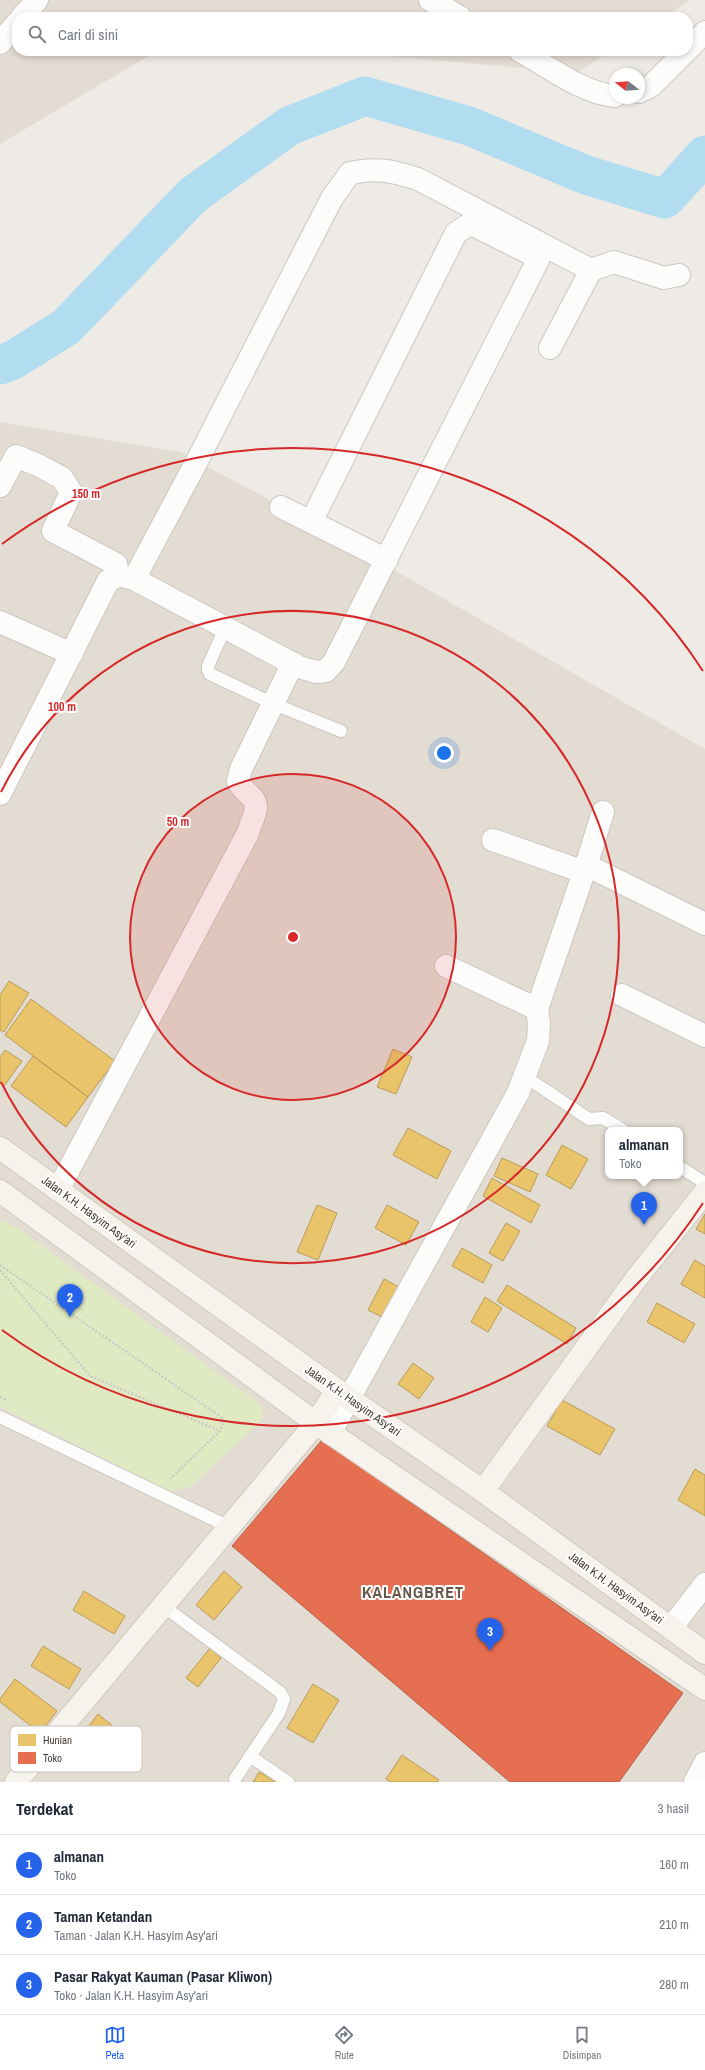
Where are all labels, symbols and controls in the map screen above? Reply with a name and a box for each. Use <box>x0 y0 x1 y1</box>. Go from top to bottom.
search box <box>12 12 693 56</box>
icon: search <box>26 23 48 45</box>
text: Cari di sini <box>58 24 118 45</box>
north arrow <box>609 68 645 104</box>
text: 150 m <box>72 486 100 502</box>
text: 100 m <box>48 699 76 715</box>
your location <box>434 743 454 763</box>
text: 50 m <box>167 814 189 830</box>
centre of rings <box>286 930 300 944</box>
popup <box>605 1127 683 1179</box>
text: almanan <box>619 1134 669 1155</box>
text: Toko <box>619 1155 642 1172</box>
street label: Jalan K.H. Hasyim Asy'ari <box>38 1172 140 1252</box>
pin: 1 <box>631 1192 657 1225</box>
pin: 2 <box>57 1284 83 1317</box>
street label: Jalan K.H. Hasyim Asy'ari <box>302 1362 404 1440</box>
street label: Jalan K.H. Hasyim Asy'ari <box>565 1548 667 1628</box>
district label: KALANGBRET <box>362 1581 464 1603</box>
pin: 3 <box>477 1618 503 1651</box>
legend <box>10 1726 142 1772</box>
text: Hunian <box>43 1733 72 1747</box>
text: Toko <box>43 1751 62 1765</box>
text: Terdekat <box>16 1797 73 1820</box>
text: 3 hasil <box>658 1800 689 1817</box>
text: almanan <box>54 1846 104 1867</box>
text: 1 <box>26 1856 32 1873</box>
text: 160 m <box>659 1856 689 1873</box>
text: Toko <box>54 1867 77 1884</box>
text: Taman Ketandan <box>54 1906 152 1927</box>
text: 2 <box>26 1916 32 1933</box>
text: 210 m <box>659 1916 689 1933</box>
text: Taman · Jalan K.H. Hasyim Asy'ari <box>54 1927 218 1944</box>
text: Pasar Rakyat Kauman (Pasar Kliwon) <box>54 1966 272 1987</box>
text: 3 <box>26 1976 32 1993</box>
text: 280 m <box>659 1976 689 1993</box>
text: Toko · Jalan K.H. Hasyim Asy'ari <box>54 1987 208 2004</box>
tab: Peta <box>104 2024 126 2062</box>
tab: Rute <box>333 2024 355 2062</box>
tab: Disimpan <box>563 2024 601 2062</box>

